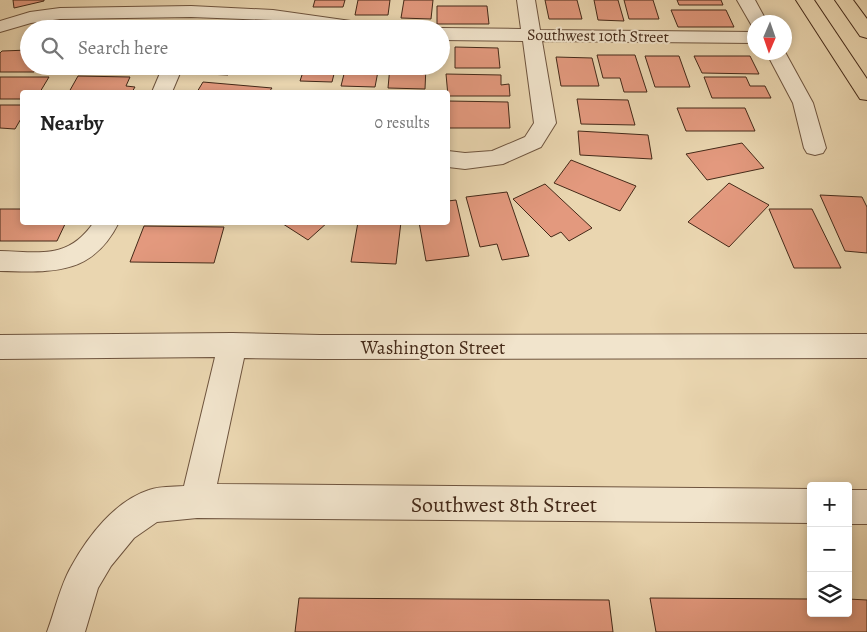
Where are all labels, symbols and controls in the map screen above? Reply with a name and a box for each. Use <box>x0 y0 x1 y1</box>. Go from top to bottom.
north arrow <box>747 15 792 60</box>
search box <box>20 20 450 75</box>
street label: Southwest 10th Street <box>527 24 669 48</box>
icon: search <box>38 34 66 62</box>
text: Search here <box>78 35 168 61</box>
text: Nearby <box>40 109 103 137</box>
text: 0 results <box>374 112 430 134</box>
street label: Washington Street <box>360 335 505 361</box>
map controls <box>807 482 852 617</box>
button: + <box>807 482 852 527</box>
street label: Southwest 8th Street <box>411 490 597 520</box>
button: − <box>807 527 852 572</box>
button: layers <box>807 572 852 617</box>

